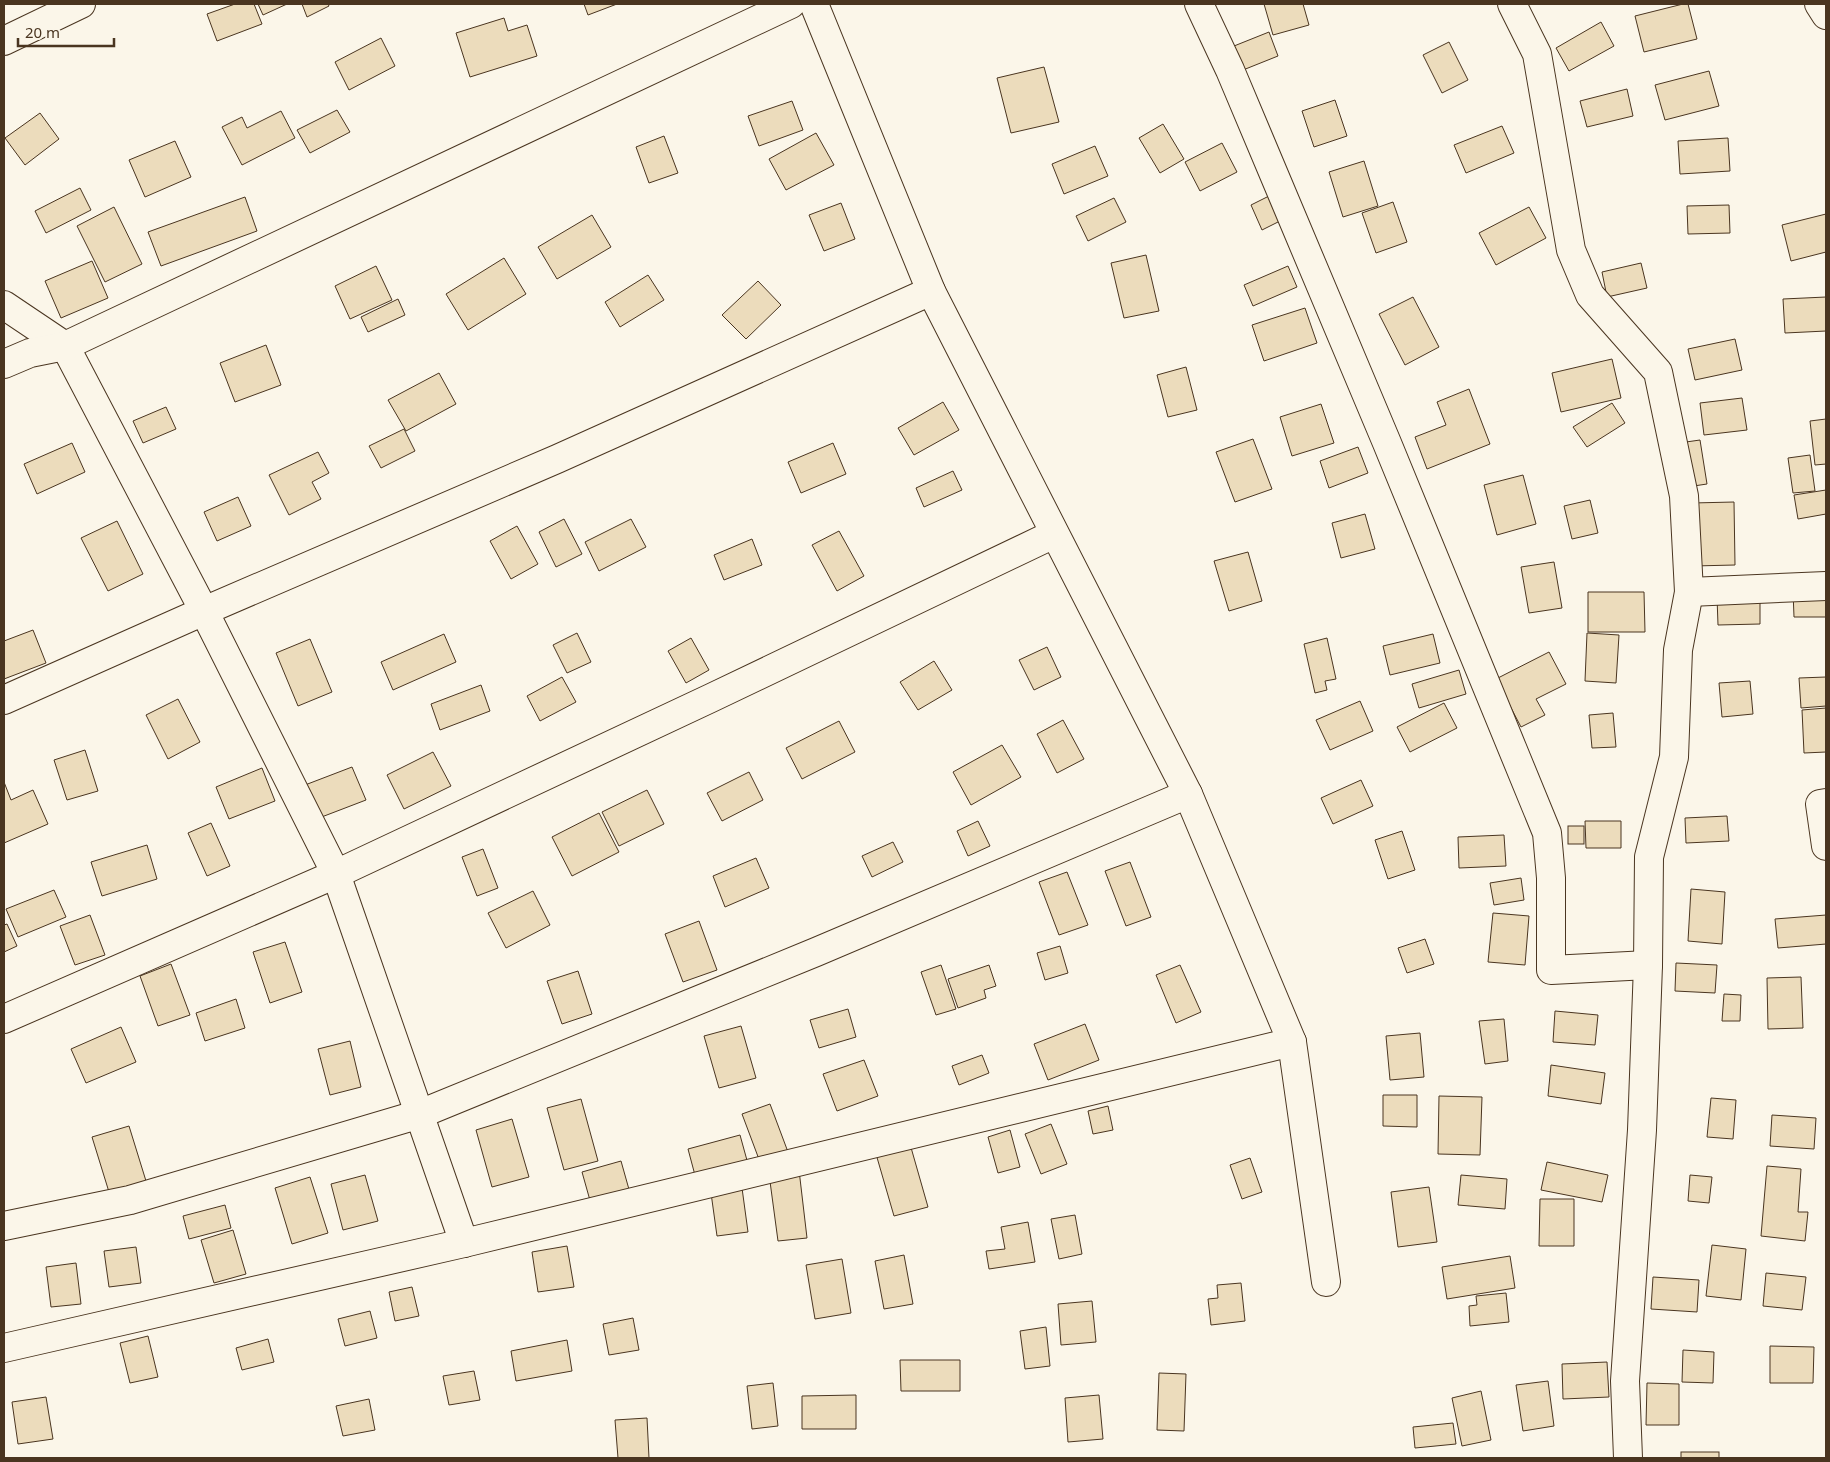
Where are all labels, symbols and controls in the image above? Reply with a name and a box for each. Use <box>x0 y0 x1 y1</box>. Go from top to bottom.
scale bar <box>18 15 114 47</box>
text: 20 m <box>25 22 60 42</box>

